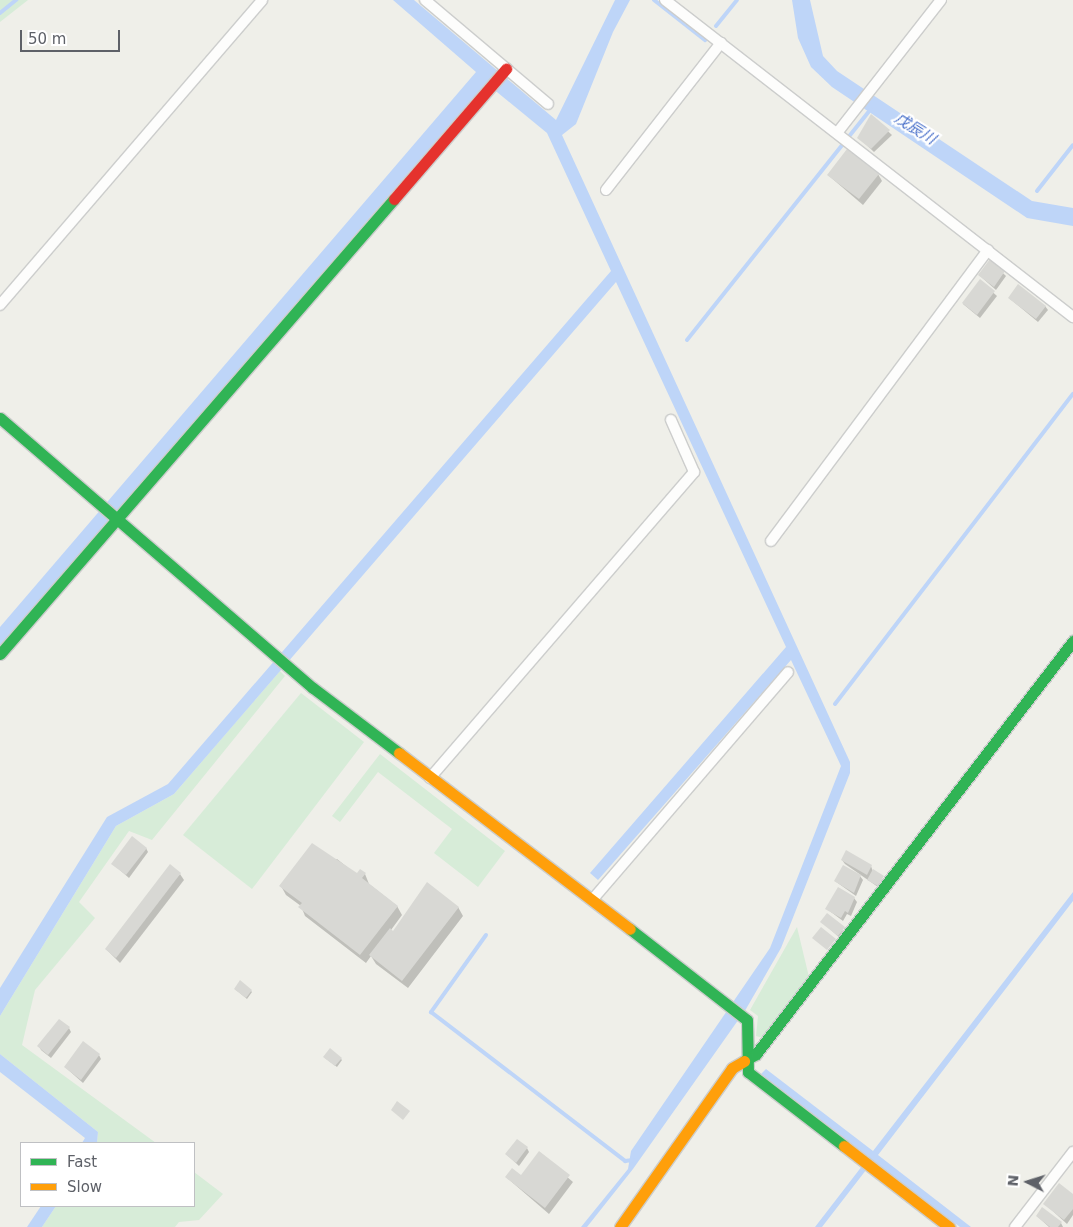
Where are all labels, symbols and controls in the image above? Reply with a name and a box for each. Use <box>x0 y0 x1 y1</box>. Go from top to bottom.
scale bar <box>22 20 122 52</box>
text: 50 m <box>28 30 66 48</box>
water label: 戊辰川 <box>891 109 939 149</box>
legend <box>20 1142 195 1207</box>
text: Fast <box>67 1153 97 1171</box>
north arrow <box>1003 1157 1053 1207</box>
text: N <box>1005 1174 1022 1187</box>
text: Slow <box>67 1178 102 1196</box>

